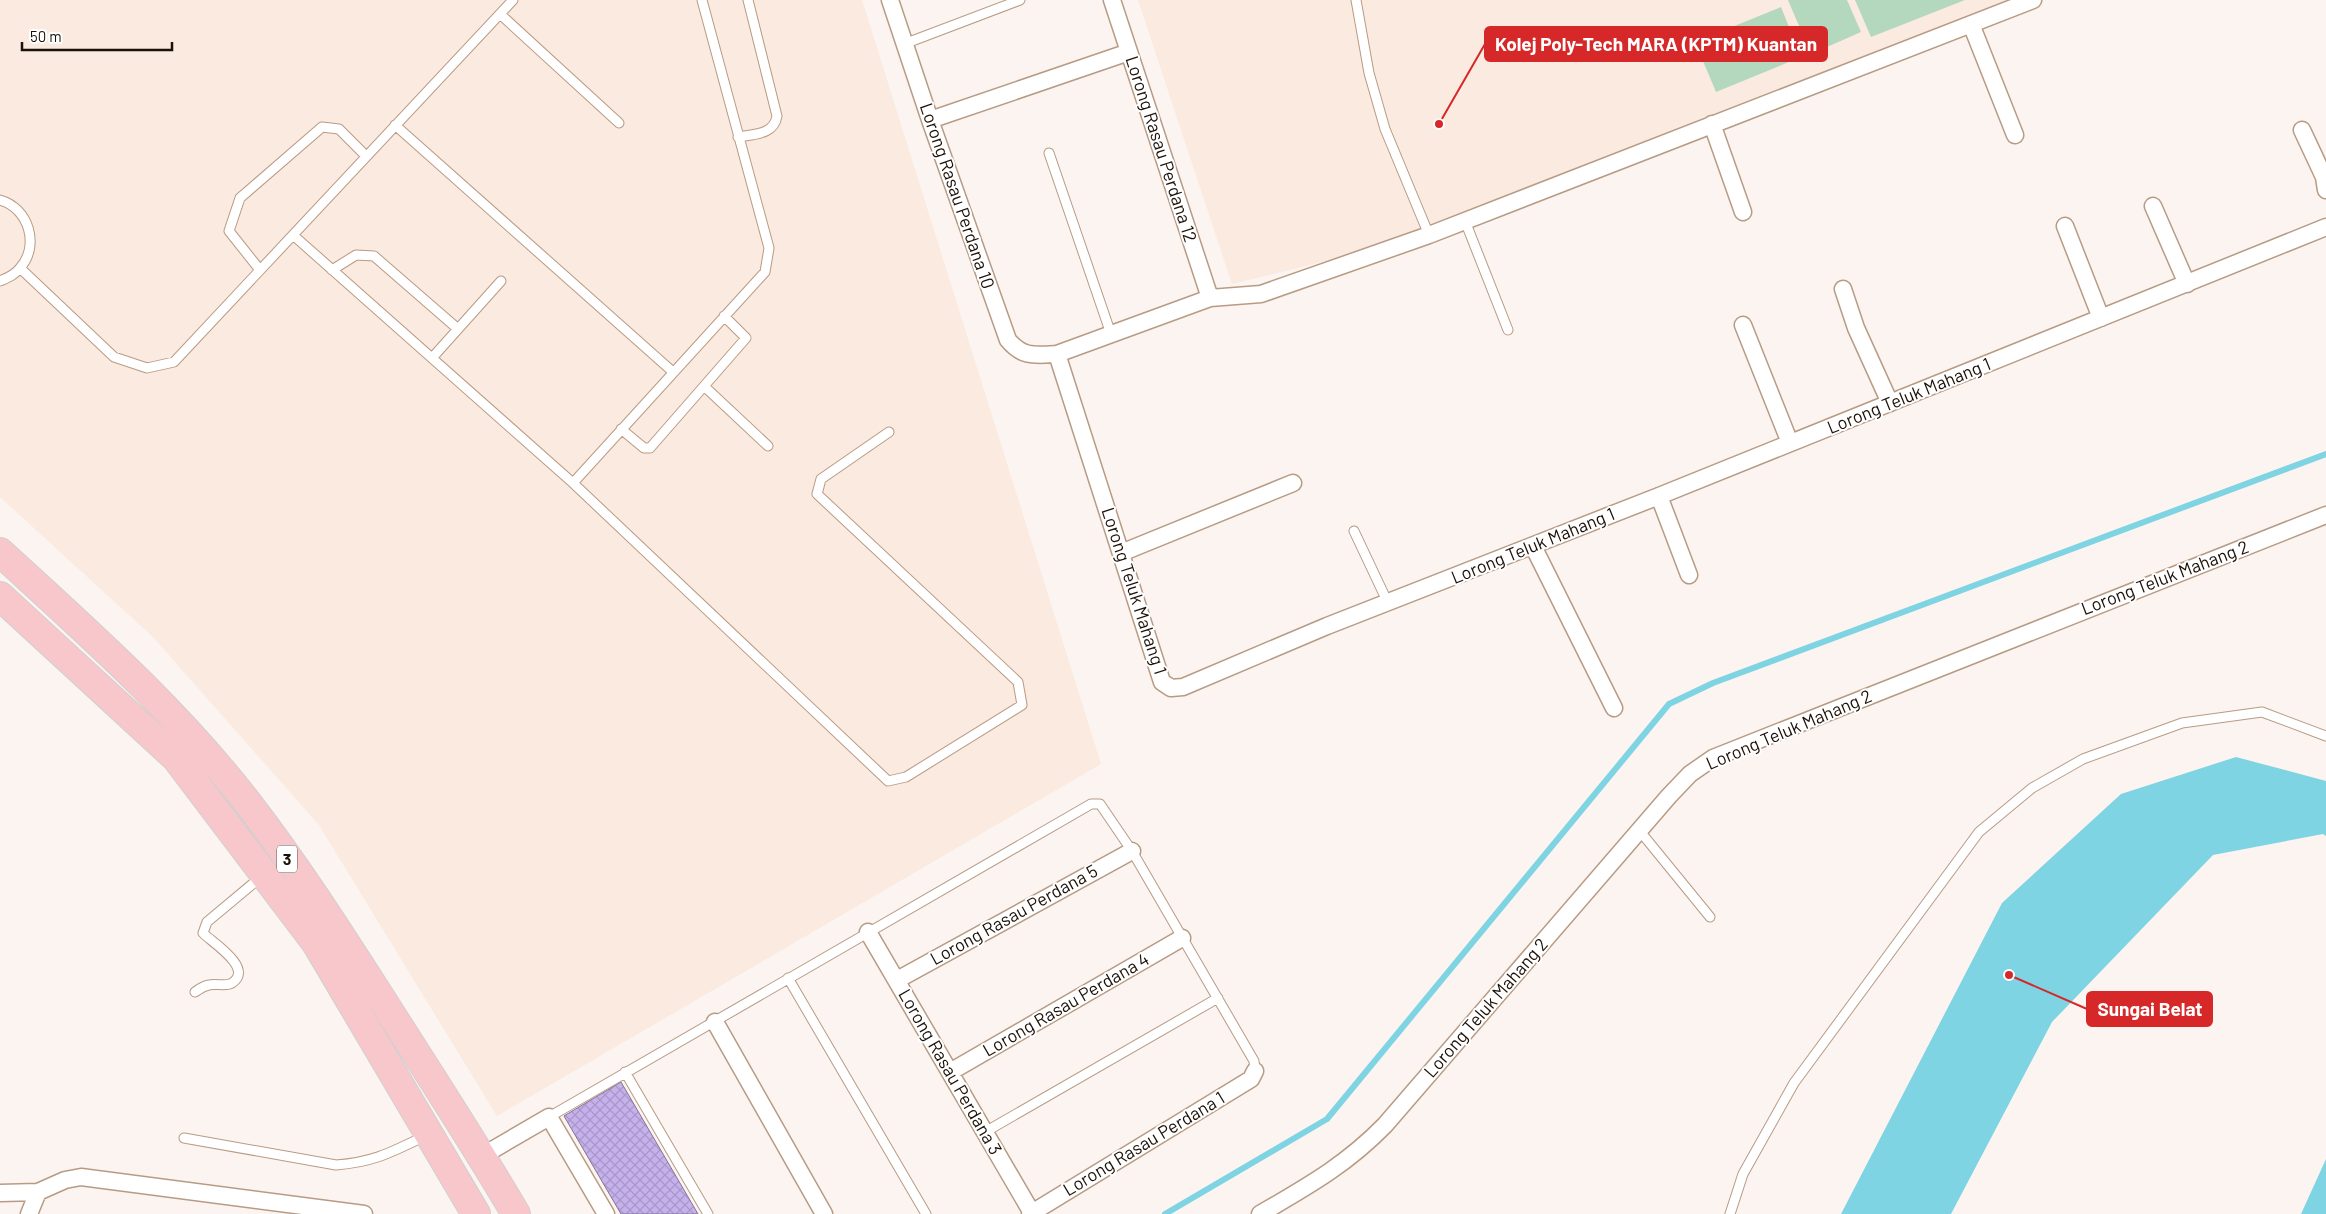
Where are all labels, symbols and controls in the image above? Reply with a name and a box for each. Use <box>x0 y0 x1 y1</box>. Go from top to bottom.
scale bar <box>22 20 172 52</box>
text: 50 m <box>30 27 62 45</box>
callout: Kolej Poly-Tech MARA (KPTM) Kuantan <box>1485 27 1827 61</box>
text: Kolej Poly-Tech MARA (KPTM) Kuantan <box>1495 32 1817 55</box>
street label: Lorong Rasau Perdana 12 <box>1121 53 1202 245</box>
street label: Lorong Rasau Perdana 10 <box>916 100 1000 291</box>
street label: Lorong Teluk Mahang 1 <box>1824 352 1994 438</box>
street label: Lorong Teluk Mahang 1 <box>1448 502 1618 588</box>
street label: Lorong Teluk Mahang 1 <box>1098 504 1172 677</box>
street label: Lorong Teluk Mahang 2 <box>2078 535 2252 619</box>
street label: Lorong Teluk Mahang 2 <box>1702 684 1875 774</box>
road number: 3 <box>277 846 297 872</box>
street label: Lorong Rasau Perdana 5 <box>926 859 1101 969</box>
street label: Lorong Teluk Mahang 2 <box>1419 933 1552 1082</box>
street label: Lorong Rasau Perdana 4 <box>978 948 1153 1061</box>
street label: Lorong Rasau Perdana 3 <box>894 985 1007 1158</box>
callout: Sungai Belat <box>2087 992 2212 1026</box>
text: Sungai Belat <box>2097 997 2203 1020</box>
street label: Lorong Rasau Perdana 1 <box>1059 1086 1228 1200</box>

